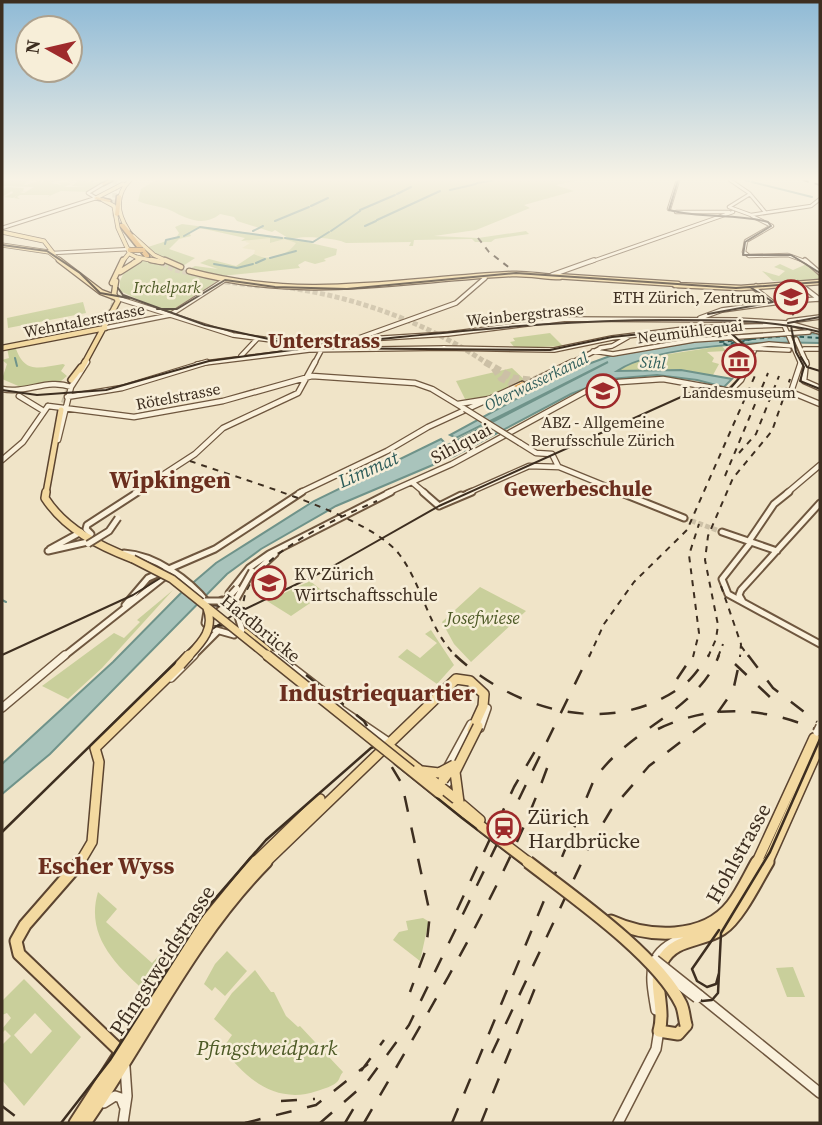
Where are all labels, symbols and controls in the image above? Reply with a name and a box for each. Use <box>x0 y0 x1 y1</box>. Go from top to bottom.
north arrow <box>14 14 84 84</box>
text: N <box>18 38 46 55</box>
park label: Irchelpark <box>132 276 201 298</box>
school or university icon: ETH Zürich, Zentrum <box>772 278 810 316</box>
place label: ETH Zürich, Zentrum <box>613 286 766 308</box>
street label: Wehntalerstrasse <box>21 297 147 343</box>
street label: Weinbergstrasse <box>465 297 585 331</box>
street label: Neumühlequai <box>636 314 744 348</box>
district label: Unterstrass <box>268 326 380 355</box>
museum icon: Landesmuseum <box>720 342 758 380</box>
water label: Oberwasserkanal <box>480 346 592 416</box>
water label: Sihl <box>640 350 667 374</box>
school or university icon: ABZ - Allgemeine Berufsschule Zürich <box>584 372 622 410</box>
street label: Rötelstrasse <box>134 377 222 415</box>
place label: Landesmuseum <box>682 381 796 403</box>
place label: ABZ - Allgemeine Berufsschule Zürich <box>531 411 675 451</box>
street label: Sihlquai <box>426 417 496 469</box>
water label: Limmat <box>333 444 403 494</box>
district label: Wipkingen <box>109 463 231 496</box>
district label: Gewerbeschule <box>504 474 652 503</box>
place label: KV Zürich Wirtschaftsschule <box>294 561 438 607</box>
school or university icon: KV Zürich Wirtschaftsschule <box>250 564 288 602</box>
street label: Hardbrücke <box>216 588 306 668</box>
park label: Josefwiese <box>443 605 520 630</box>
district label: Industriequartier <box>279 676 476 709</box>
street label: Hohlstrasse <box>699 798 777 908</box>
place label: Zürich Hardbrücke <box>528 802 640 855</box>
station icon: Zürich Hardbrücke <box>485 809 523 847</box>
district label: Escher Wyss <box>38 849 174 882</box>
street label: Pfingstweidstrasse <box>103 879 221 1041</box>
park label: Pfingstweidpark <box>196 1033 338 1062</box>

